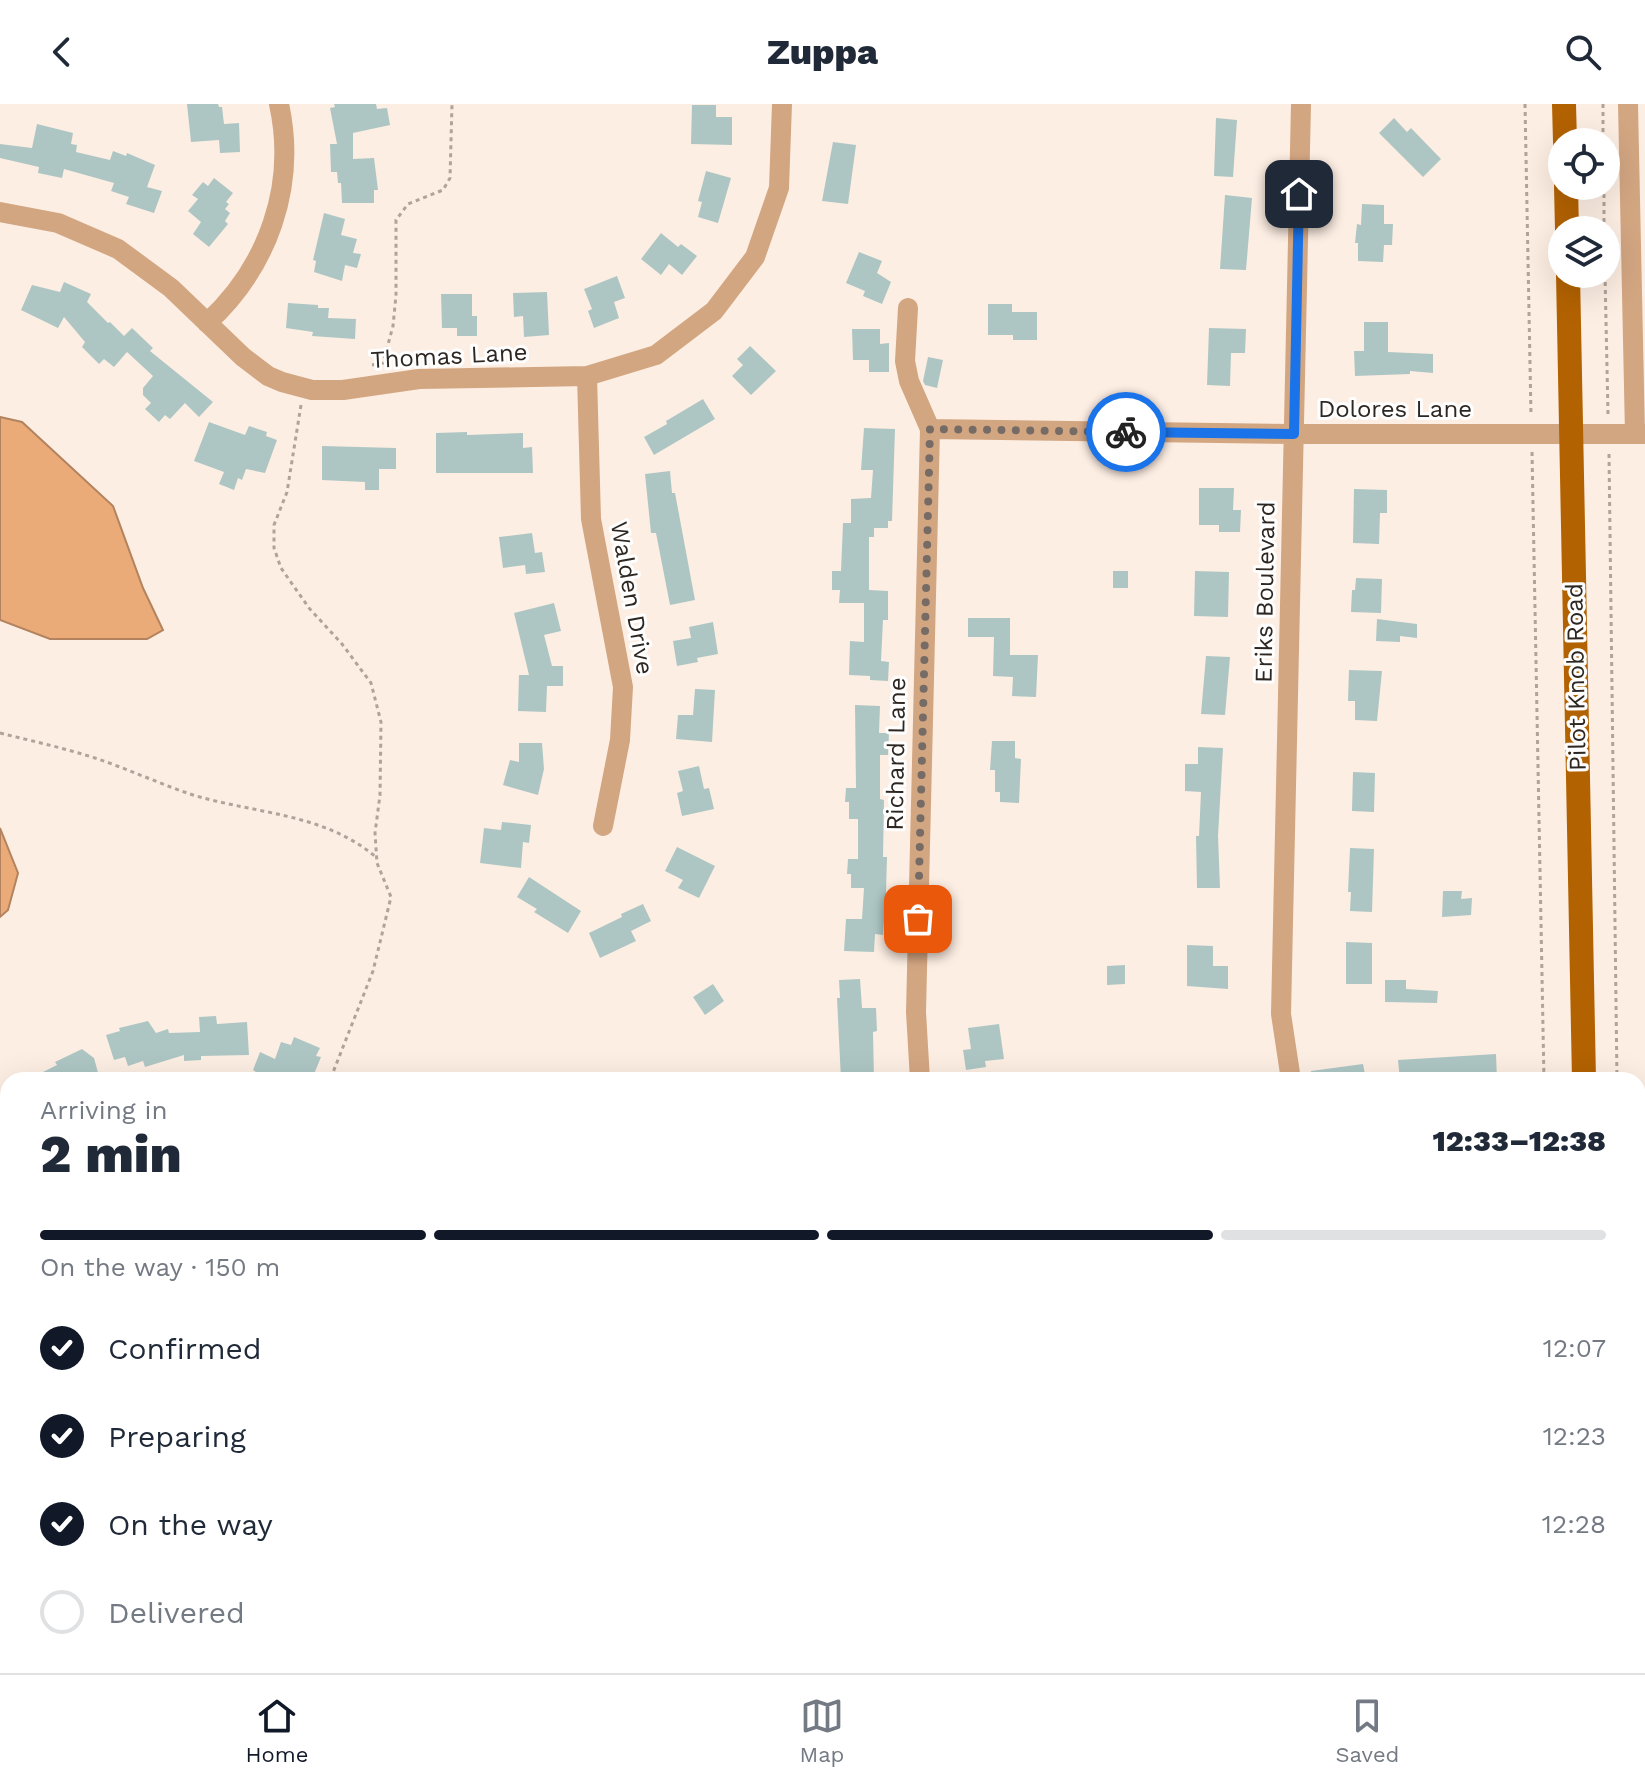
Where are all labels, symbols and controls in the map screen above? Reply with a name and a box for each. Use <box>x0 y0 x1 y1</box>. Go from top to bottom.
icon: back <box>40 30 84 74</box>
icon: search <box>1561 30 1605 74</box>
text: Zuppa <box>767 31 878 73</box>
map controls <box>1548 128 1620 288</box>
button: locate <box>1548 128 1620 200</box>
pin <box>1265 160 1333 228</box>
icon: home <box>1277 172 1321 216</box>
button: layers <box>1548 216 1620 288</box>
street label: Thomas Lane <box>370 338 528 374</box>
courier <box>1086 392 1166 472</box>
street label: Dolores Lane <box>1318 395 1472 423</box>
icon: bike <box>1104 410 1148 454</box>
street label: Eriks Boulevard <box>1249 501 1281 683</box>
street label: Walden Drive <box>605 519 659 677</box>
street label: Pilot Knob Road <box>1560 583 1592 771</box>
street label: Richard Lane <box>881 677 911 831</box>
pin <box>884 885 952 953</box>
icon: bag <box>896 897 940 941</box>
text: Arriving in <box>40 1095 168 1125</box>
text: 12:33–12:38 <box>1432 1123 1606 1158</box>
text: 2 min <box>40 1124 182 1185</box>
text: On the way · 150 m <box>40 1252 280 1282</box>
icon: check <box>40 1326 84 1370</box>
text: Confirmed <box>108 1331 262 1366</box>
text: 12:07 <box>1543 1333 1606 1363</box>
icon: check <box>40 1414 84 1458</box>
text: Preparing <box>108 1419 246 1454</box>
text: 12:23 <box>1543 1421 1606 1451</box>
icon: check <box>40 1502 84 1546</box>
text: On the way <box>108 1507 273 1542</box>
text: 12:28 <box>1542 1509 1606 1539</box>
text: Delivered <box>108 1595 245 1630</box>
tab: Home <box>246 1694 308 1767</box>
tab: Map <box>800 1694 844 1767</box>
tab: Saved <box>1336 1694 1399 1767</box>

